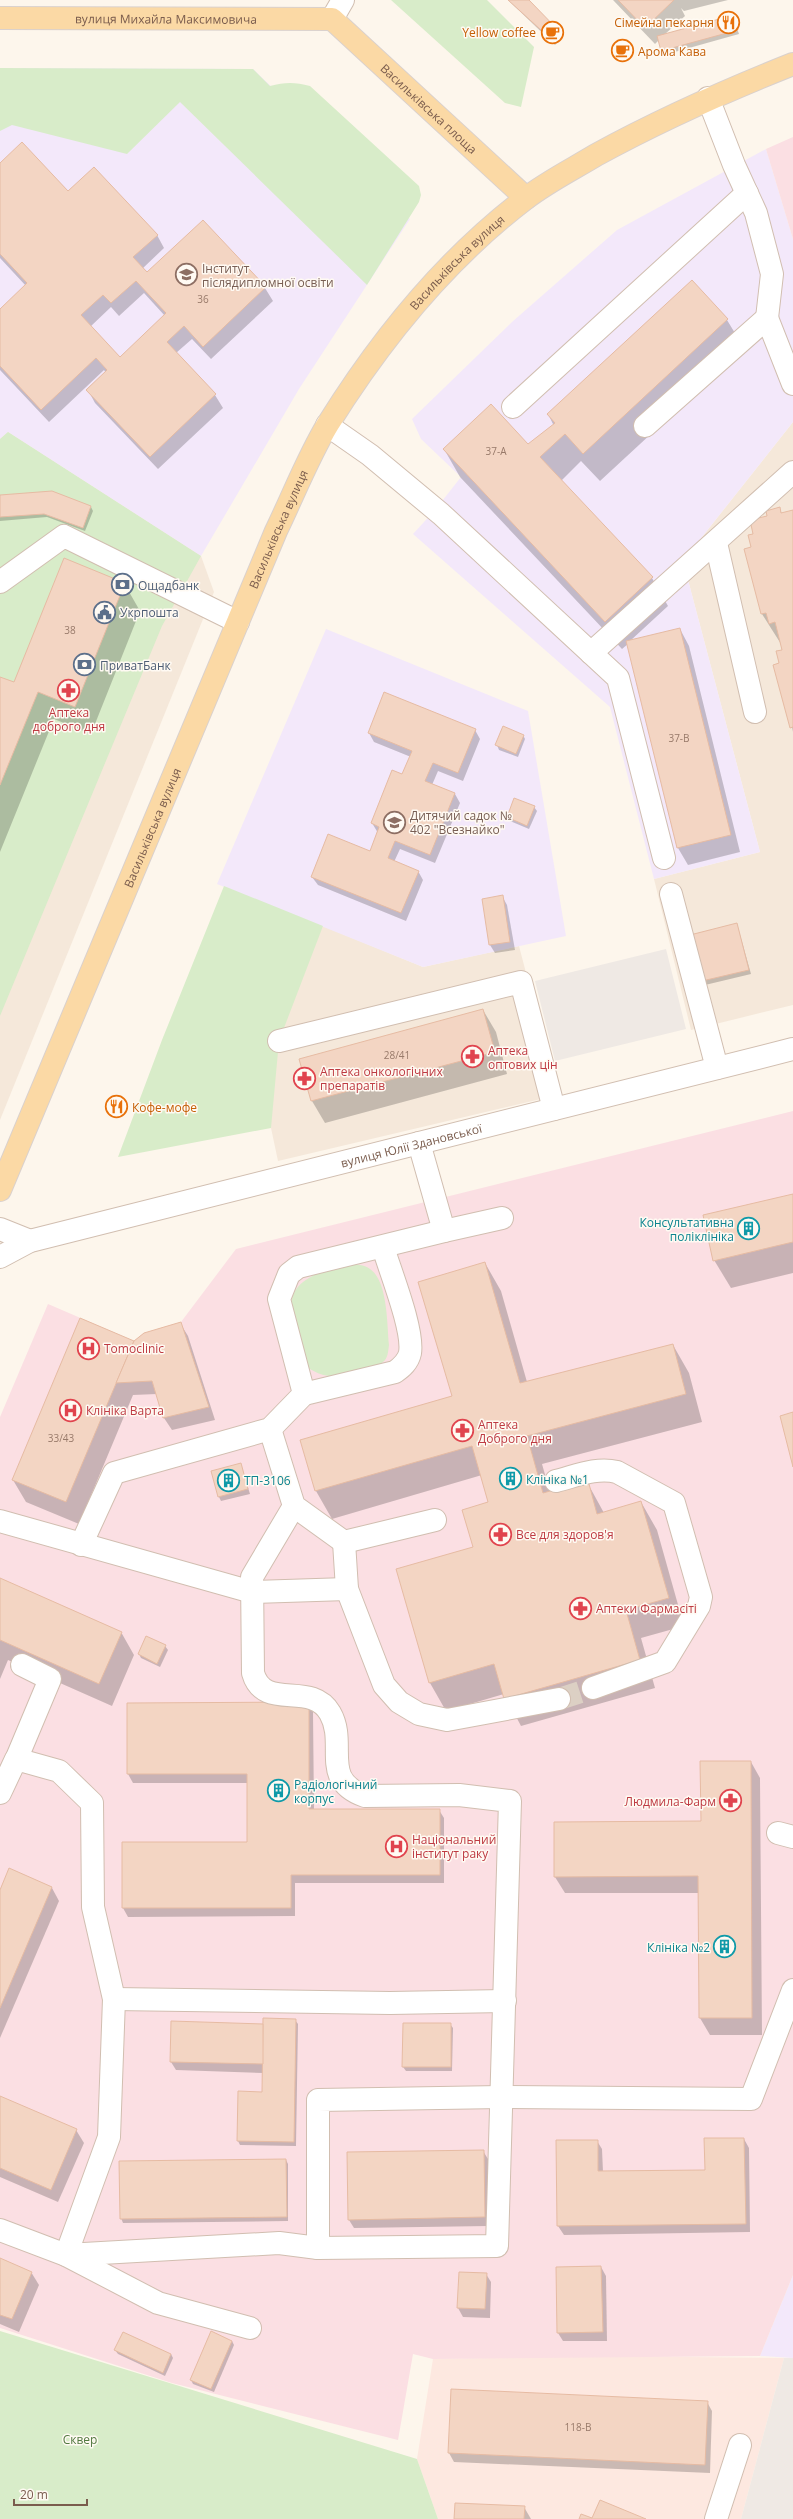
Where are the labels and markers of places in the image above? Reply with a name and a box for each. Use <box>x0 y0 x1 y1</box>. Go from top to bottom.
restaurant icon: Сімейна пекарня <box>716 9 742 35</box>
place label: Сімейна пекарня <box>614 14 714 31</box>
cafe icon: Yellow coffee <box>539 19 565 45</box>
place label: Yellow coffee <box>462 24 536 41</box>
cafe icon: Арома Кава <box>610 38 636 64</box>
place label: Арома Кава <box>638 43 706 60</box>
place label: Інститут післядипломної освіти <box>202 260 334 291</box>
school or university icon: Інститут післядипломної освіти <box>173 262 199 288</box>
bank icon: Ощадбанк <box>109 572 135 598</box>
place label: Ощадбанк <box>138 577 200 594</box>
public building icon: Укрпошта <box>91 599 117 625</box>
place label: Укрпошта <box>120 604 179 621</box>
bank icon: ПриватБанк <box>72 652 98 678</box>
place label: ПриватБанк <box>100 657 172 674</box>
pharmacy icon: Аптека доброго дня <box>56 678 82 704</box>
place label: Аптека доброго дня <box>33 704 105 735</box>
place label: Дитячий садок № 402 "Всезнайко" <box>410 807 512 838</box>
school or university icon: Дитячий садок № 402 "Всезнайко" <box>382 809 408 835</box>
place label: Аптека оптових цін <box>488 1042 558 1073</box>
pharmacy icon: Аптека оптових цін <box>460 1044 486 1070</box>
place label: Аптека онкологічних препаратів <box>320 1063 443 1094</box>
pharmacy icon: Аптека онкологічних препаратів <box>291 1065 317 1091</box>
restaurant icon: Кофе-мофе <box>103 1094 129 1120</box>
place label: Кофе-мофе <box>132 1099 197 1116</box>
place label: Консультативна поліклініка <box>639 1214 734 1245</box>
building icon: Консультативна поліклініка <box>736 1216 762 1242</box>
hospital icon: Tomoclinic <box>75 1335 101 1361</box>
place label: Tomoclinic <box>104 1340 164 1357</box>
hospital icon: Клініка Варта <box>58 1397 84 1423</box>
place label: Клініка Варта <box>86 1402 164 1419</box>
place label: Аптека Доброго дня <box>478 1416 552 1447</box>
pharmacy icon: Аптека Доброго дня <box>450 1418 476 1444</box>
building icon: Клініка №1 <box>498 1466 524 1492</box>
building icon: ТП-3106 <box>216 1467 242 1493</box>
place label: Клініка №1 <box>526 1471 589 1488</box>
place label: ТП-3106 <box>244 1472 291 1489</box>
pharmacy icon: Все для здоров'я <box>487 1521 513 1547</box>
place label: Все для здоров'я <box>516 1526 614 1543</box>
pharmacy icon: Аптеки Фармасіті <box>568 1595 594 1621</box>
place label: Аптеки Фармасіті <box>596 1600 697 1617</box>
place label: Радіологічний корпус <box>294 1776 377 1807</box>
building icon: Радіологічний корпус <box>265 1778 291 1804</box>
pharmacy icon: Людмила-Фарм <box>718 1788 744 1814</box>
place label: Людмила-Фарм <box>625 1793 716 1810</box>
place label: Національний інститут раку <box>412 1831 496 1862</box>
hospital icon: Національний інститут раку <box>383 1833 409 1859</box>
building icon: Клініка №2 <box>712 1934 738 1960</box>
place label: Клініка №2 <box>647 1939 710 1956</box>

